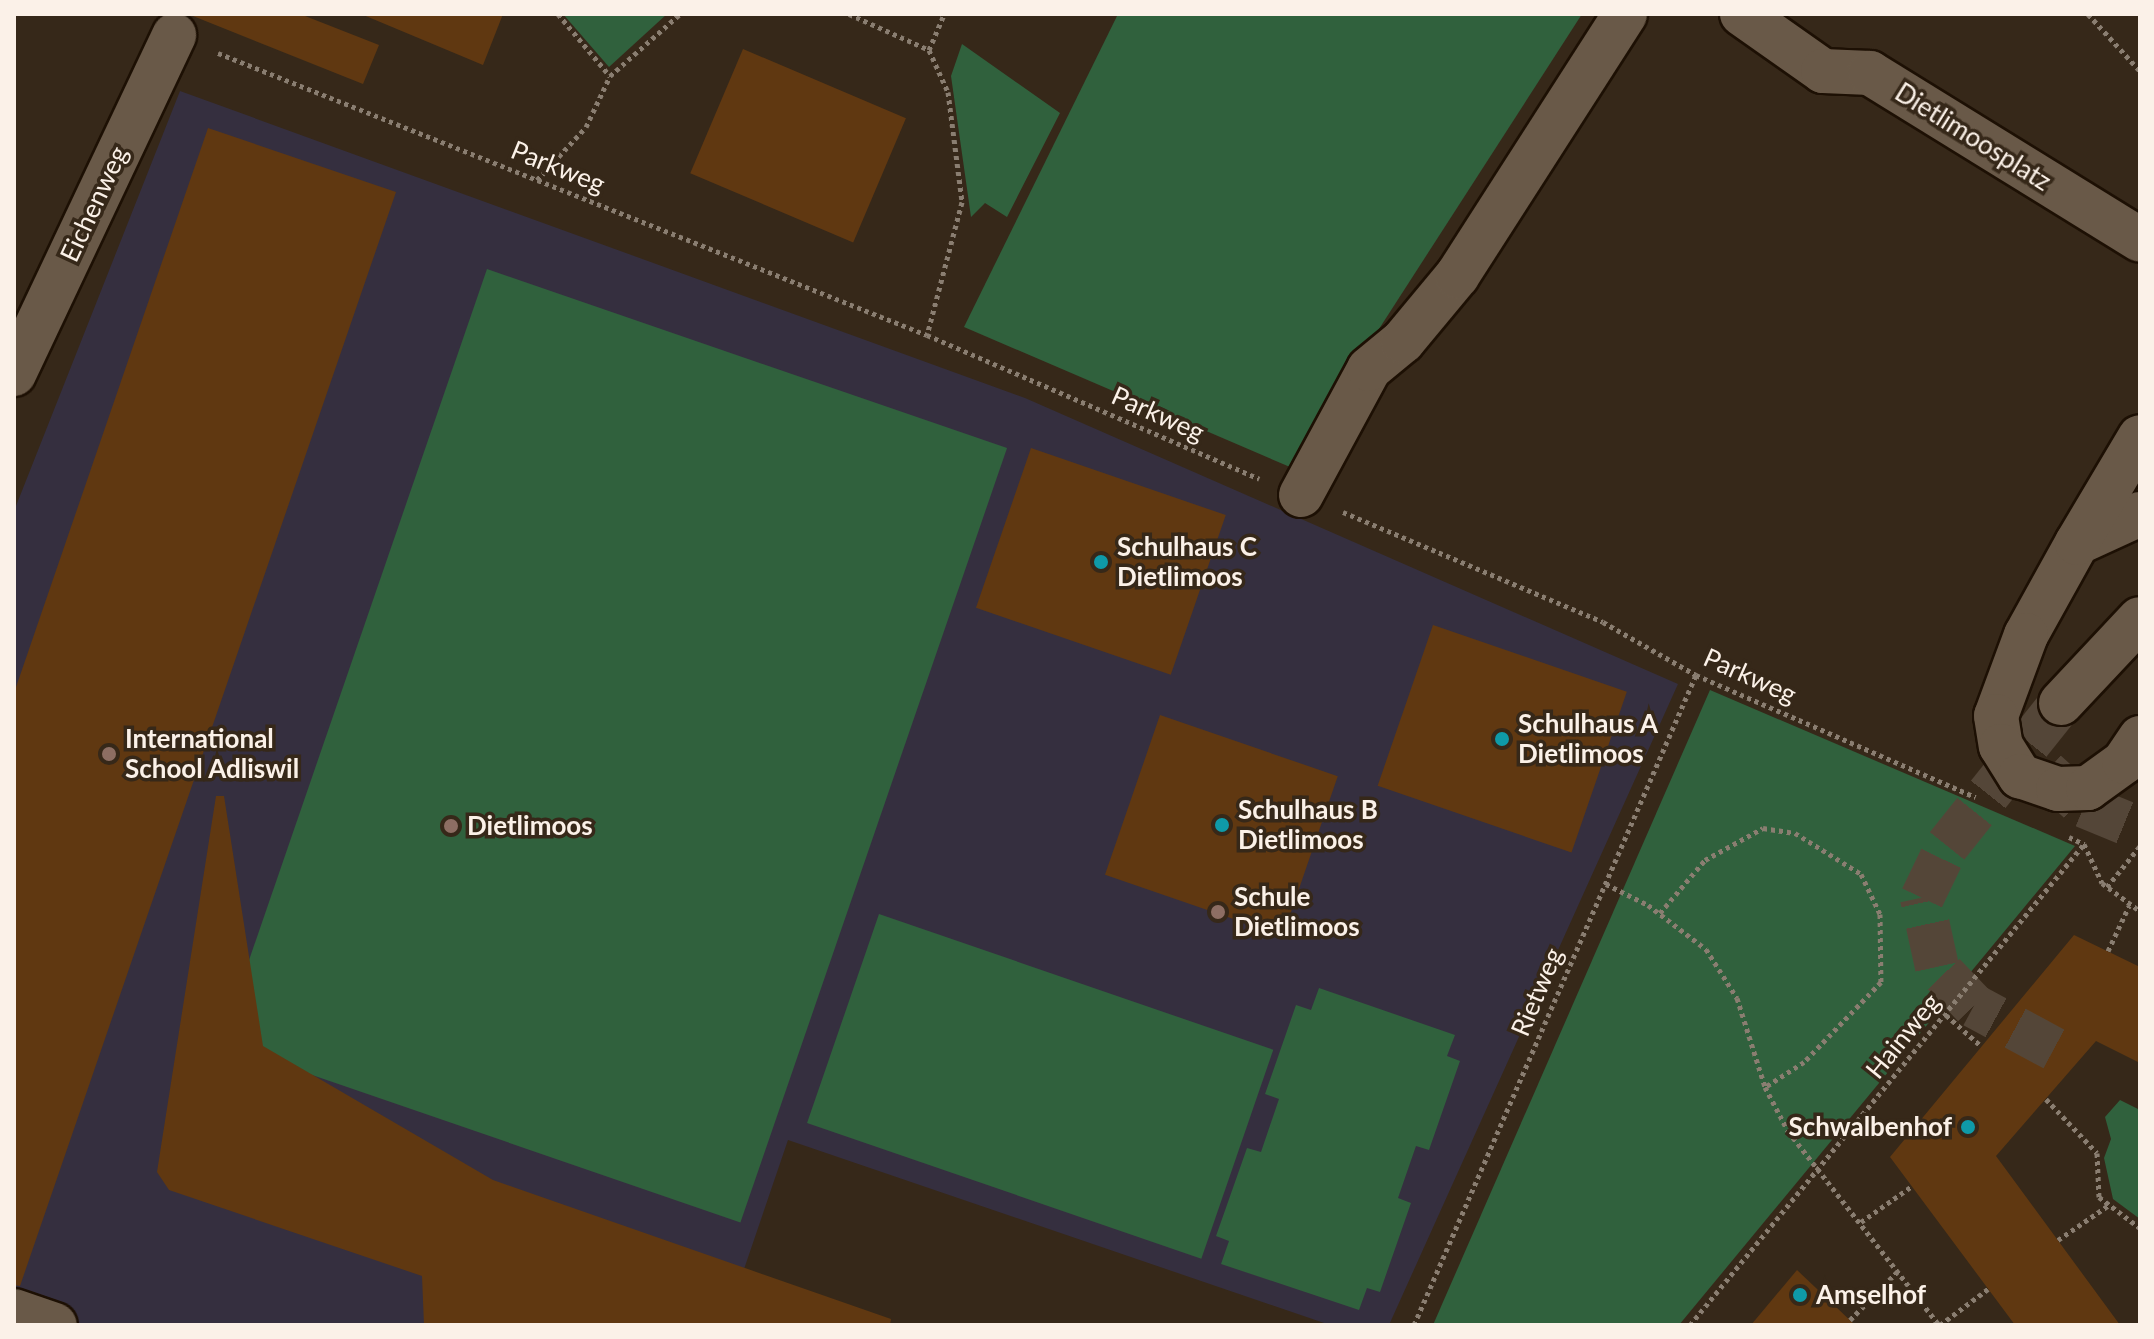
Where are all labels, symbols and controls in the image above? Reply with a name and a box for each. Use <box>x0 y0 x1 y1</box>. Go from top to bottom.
street label: Dietlimoosplatz <box>1889 77 2057 197</box>
street label: Parkweg <box>507 134 609 200</box>
street label: Eichenweg <box>54 141 134 267</box>
street label: Parkweg <box>1107 380 1209 448</box>
place label: Schulhaus C Dietlimoos <box>1117 531 1257 592</box>
marker: Schulhaus C Dietlimoos <box>1092 553 1110 571</box>
street label: Parkweg <box>1699 642 1801 710</box>
place label: Schulhaus A Dietlimoos <box>1518 708 1659 770</box>
place label: International School Adliswil <box>125 723 300 784</box>
marker: Schulhaus A Dietlimoos <box>1493 730 1511 748</box>
marker: International School Adliswil <box>100 745 118 763</box>
place label: Schulhaus B Dietlimoos <box>1238 794 1378 856</box>
place label: Dietlimoos <box>467 810 593 842</box>
marker: Schulhaus B Dietlimoos <box>1213 816 1231 834</box>
marker: Dietlimoos <box>442 817 460 835</box>
place label: Schule Dietlimoos <box>1234 881 1360 942</box>
marker: Schule Dietlimoos <box>1209 903 1227 921</box>
street label: Rietweg <box>1505 943 1569 1041</box>
street label: Hainweg <box>1859 987 1947 1085</box>
place label: Schwalbenhof <box>1788 1111 1952 1143</box>
marker: Schwalbenhof <box>1959 1118 1977 1136</box>
place label: Amselhof <box>1816 1279 1926 1311</box>
marker: Amselhof <box>1791 1286 1809 1304</box>

